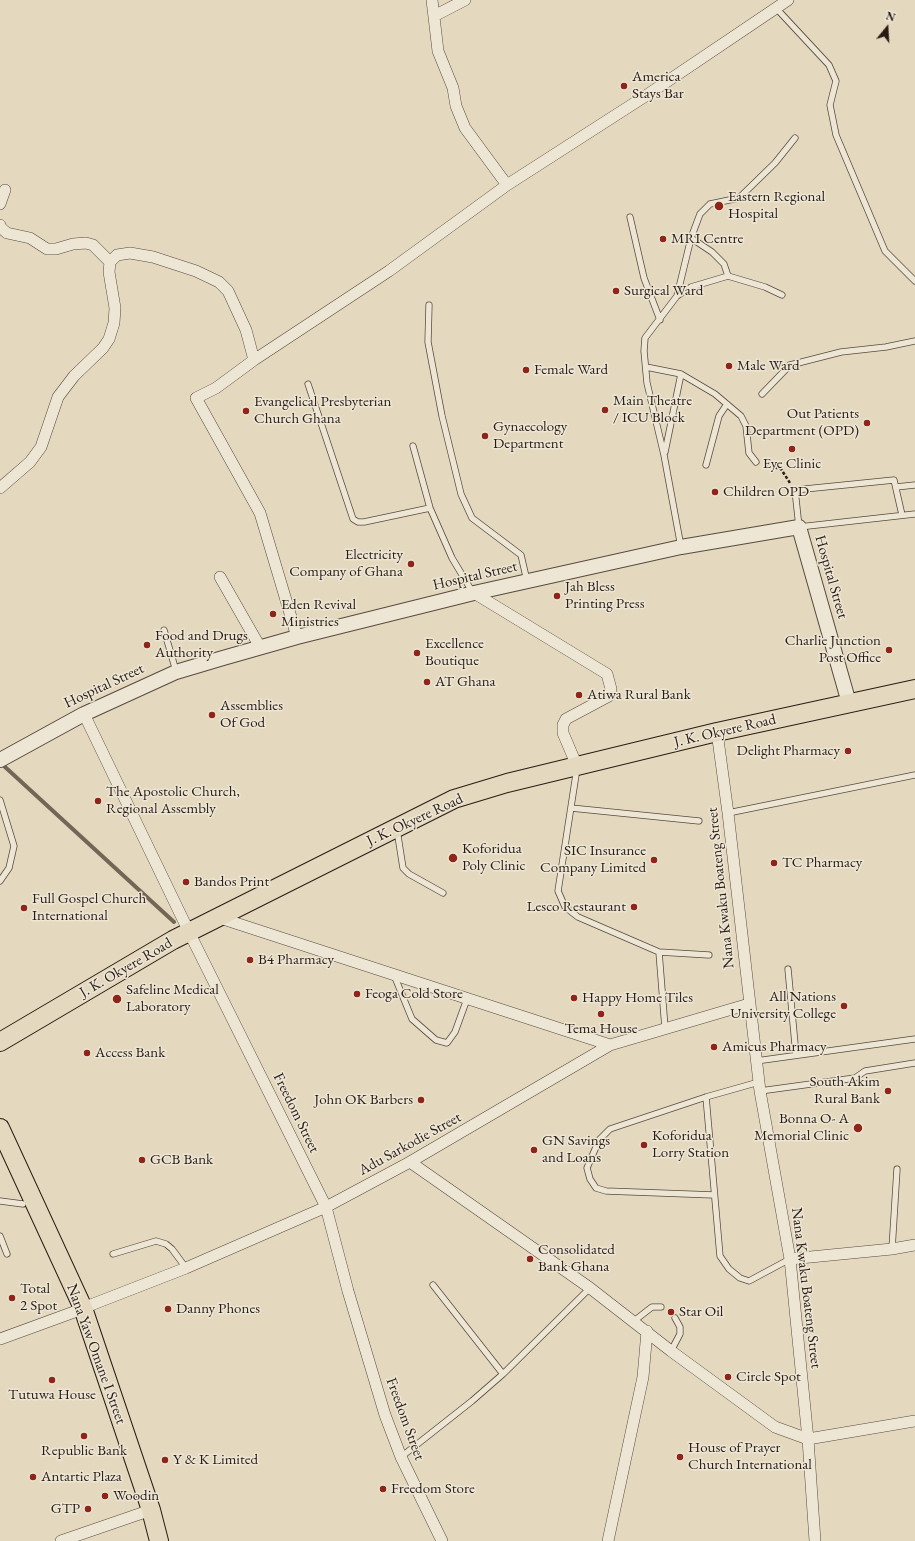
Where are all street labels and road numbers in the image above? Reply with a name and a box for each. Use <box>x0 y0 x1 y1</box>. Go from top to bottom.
street label: Hospital Street <box>810 533 852 621</box>
street label: Hospital Street <box>431 558 519 594</box>
street label: Hospital Street <box>61 660 147 712</box>
street label: J. K. Okyere Road <box>672 711 778 751</box>
street label: J. K. Okyere Road <box>364 790 466 850</box>
street label: Nana Kwaku Boateng Street <box>704 807 738 969</box>
street label: J. K. Okyere Road <box>76 934 176 1002</box>
street label: Freedom Street <box>269 1070 323 1156</box>
street label: Adu Sarkodie Street <box>356 1108 464 1180</box>
street label: Nana Kwaku Boateng Street <box>787 1207 825 1369</box>
street label: Nana Yaw Omane I Street <box>62 1281 130 1427</box>
street label: Freedom Street <box>382 1375 428 1463</box>

